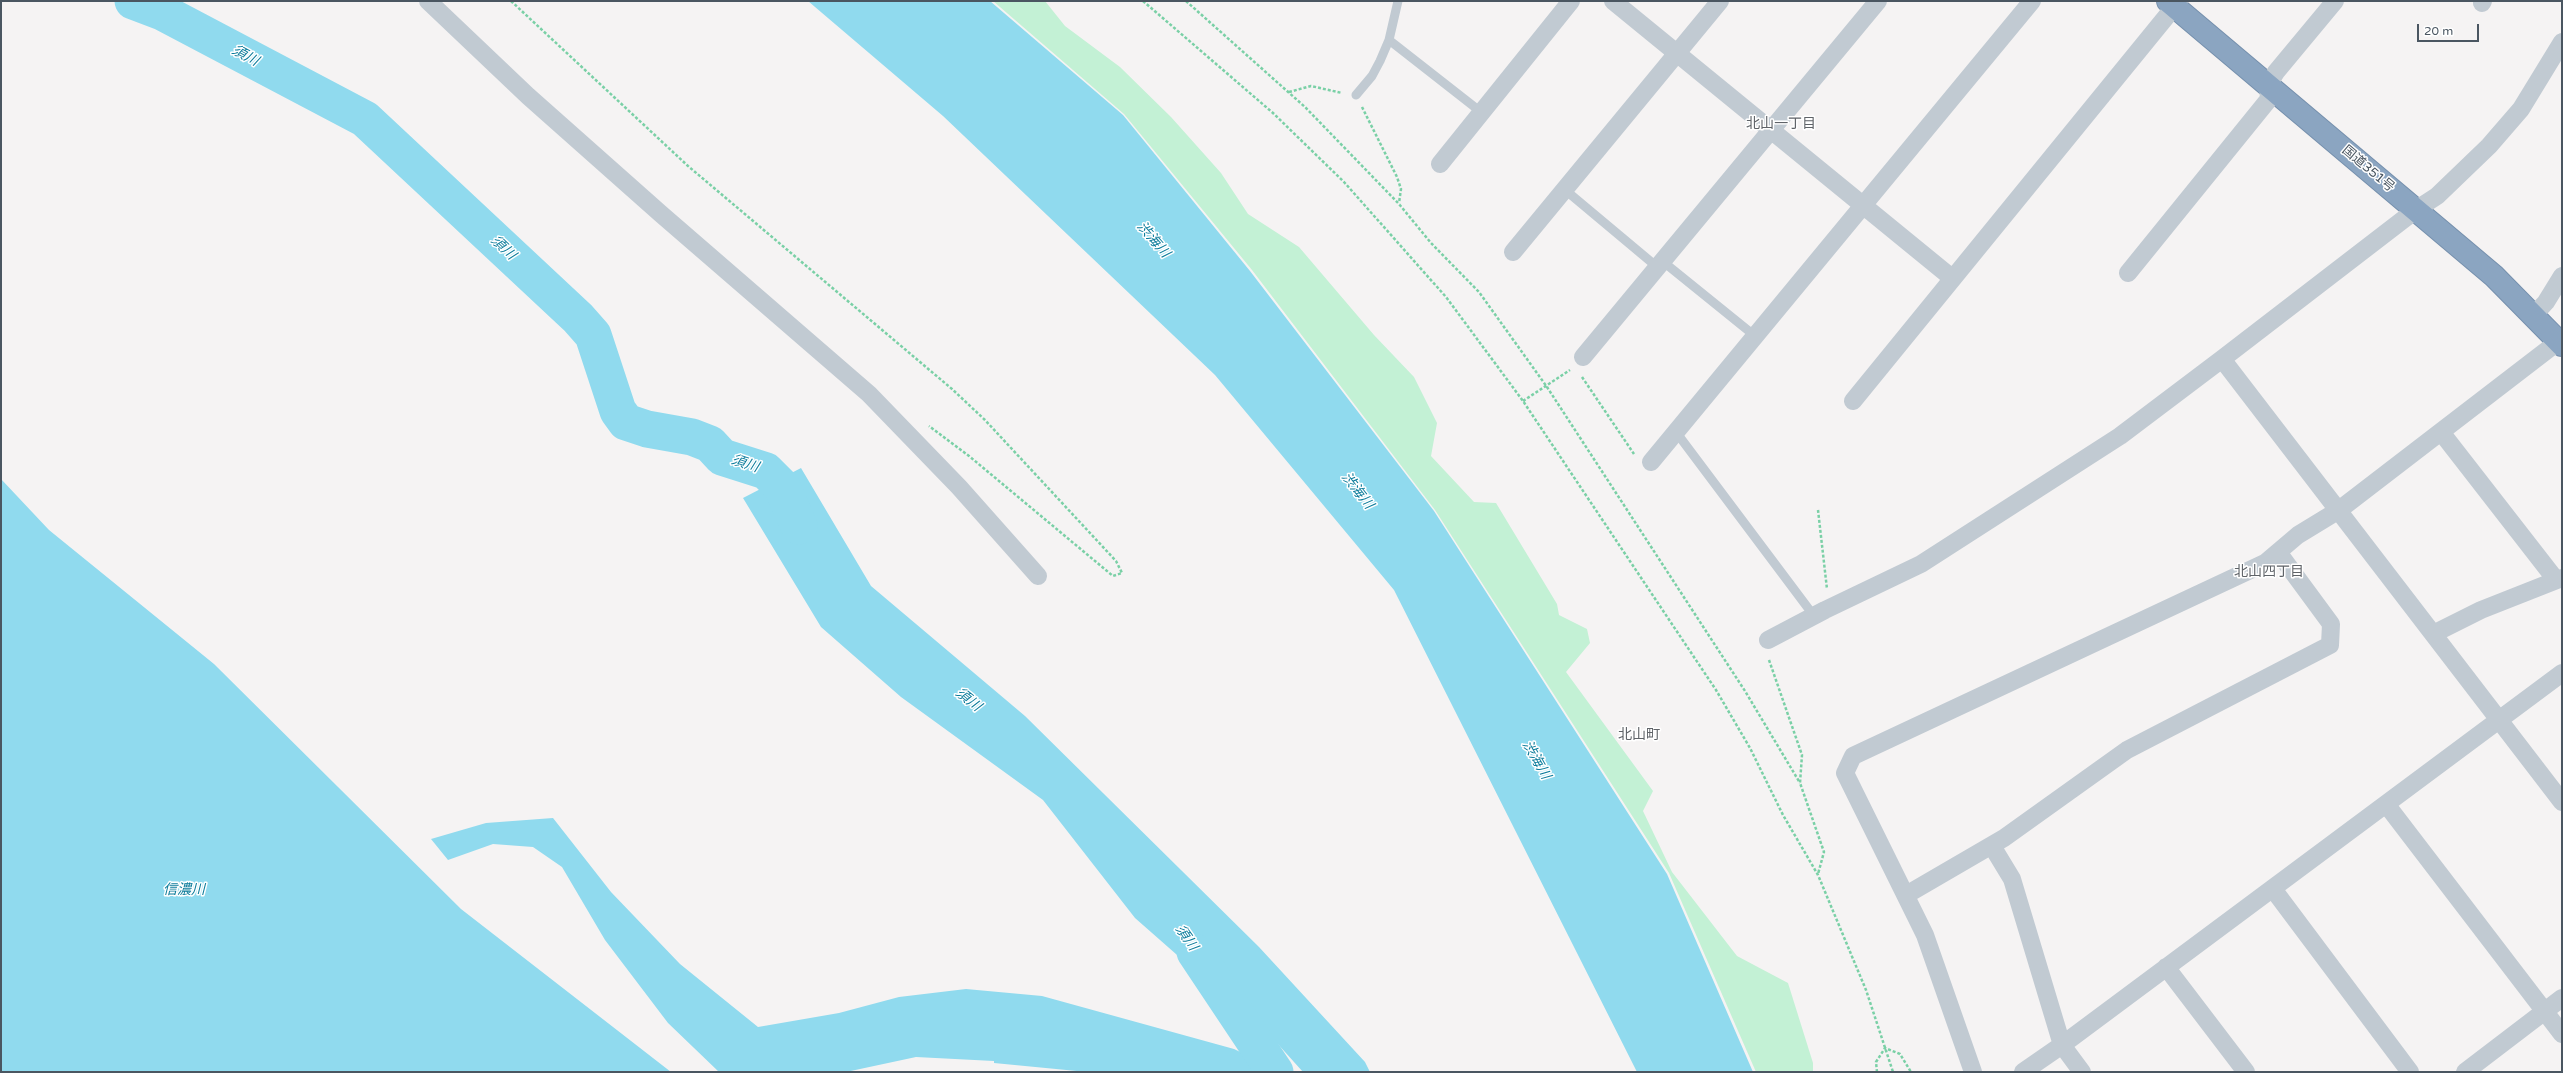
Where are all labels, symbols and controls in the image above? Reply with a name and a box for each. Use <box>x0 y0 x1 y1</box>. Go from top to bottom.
scale bar <box>2419 16 2481 42</box>
text: 20 m <box>2424 24 2453 38</box>
water label: 須川 <box>229 42 261 70</box>
district label: 北山一丁目 <box>1746 116 1816 132</box>
street label: 国道351号 <box>2339 143 2397 195</box>
water label: 渋海川 <box>1133 219 1173 261</box>
water label: 須川 <box>487 232 519 264</box>
water label: 須川 <box>729 452 761 476</box>
water label: 渋海川 <box>1337 469 1377 513</box>
district label: 北山四丁目 <box>2234 564 2304 580</box>
water label: 須川 <box>952 685 984 715</box>
district label: 北山町 <box>1618 727 1660 743</box>
water label: 渋海川 <box>1518 738 1554 782</box>
water label: 信濃川 <box>163 882 205 898</box>
water label: 須川 <box>1171 922 1201 954</box>

